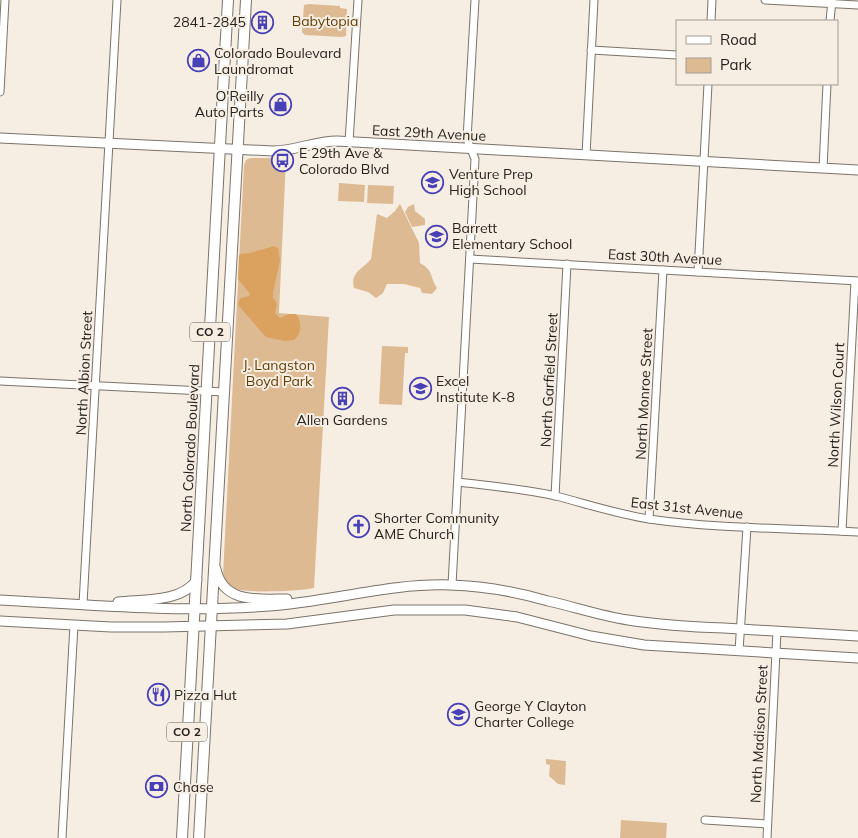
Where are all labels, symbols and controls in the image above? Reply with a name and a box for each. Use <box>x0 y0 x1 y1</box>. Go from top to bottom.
building icon: 2841-2845 <box>250 10 274 34</box>
park label: Babytopia <box>292 12 358 30</box>
place label: 2841-2845 <box>173 13 246 31</box>
legend <box>676 20 838 85</box>
text: Road <box>720 30 757 49</box>
place label: Colorado Boulevard Laundromat <box>214 44 341 78</box>
shop icon: Colorado Boulevard Laundromat <box>186 49 210 73</box>
text: Park <box>720 55 752 74</box>
place label: O'Reilly Auto Parts <box>195 87 265 121</box>
shop icon: O'Reilly Auto Parts <box>268 92 292 116</box>
street label: East 29th Avenue <box>371 121 487 145</box>
place label: E 29th Ave & Colorado Blvd <box>299 144 389 178</box>
bus stop icon: E 29th Ave & Colorado Blvd <box>271 149 295 173</box>
place label: Venture Prep High School <box>449 165 533 199</box>
school or university icon: Venture Prep High School <box>421 170 445 194</box>
place label: Barrett Elementary School <box>452 219 572 253</box>
school or university icon: Barrett Elementary School <box>424 224 448 248</box>
street label: East 30th Avenue <box>607 245 723 269</box>
street label: North Albion Street <box>72 310 96 436</box>
street label: North Garfield Street <box>536 312 562 448</box>
road number: CO 2 <box>190 322 230 342</box>
street label: North Monroe Street <box>632 328 656 460</box>
street label: North Wilson Court <box>824 342 848 468</box>
park label: J. Langston Boyd Park <box>243 356 315 390</box>
street label: North Colorado Boulevard <box>177 364 203 532</box>
place label: Excel Institute K-8 <box>436 372 515 406</box>
school or university icon: Excel Institute K-8 <box>408 377 432 401</box>
building icon: Allen Gardens <box>330 386 354 410</box>
place label: Allen Gardens <box>296 411 388 429</box>
street label: East 31st Avenue <box>630 493 744 523</box>
place label: Shorter Community AME Church <box>374 509 500 543</box>
church icon: Shorter Community AME Church <box>346 514 370 538</box>
street label: North Madison Street <box>746 664 772 804</box>
restaurant icon: Pizza Hut <box>146 683 170 707</box>
place label: Pizza Hut <box>174 686 237 704</box>
place label: George Y Clayton Charter College <box>474 697 587 731</box>
school or university icon: George Y Clayton Charter College <box>446 702 470 726</box>
road number: CO 2 <box>167 722 207 742</box>
bank icon: Chase <box>145 775 169 799</box>
place label: Chase <box>173 778 214 796</box>

